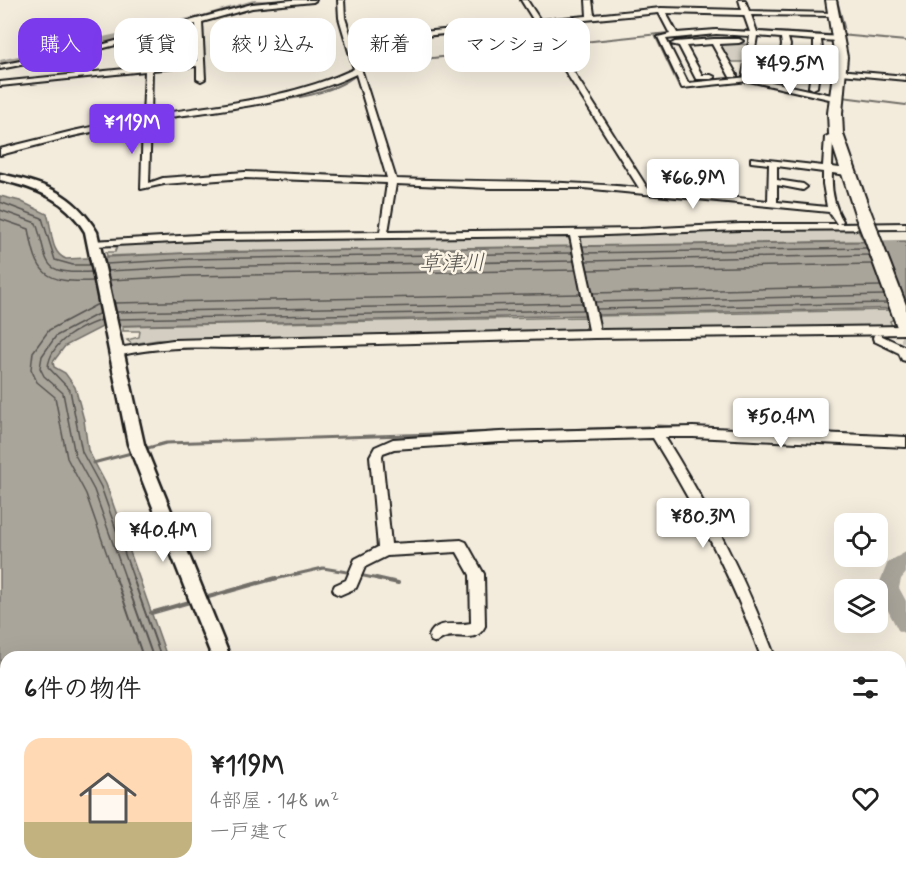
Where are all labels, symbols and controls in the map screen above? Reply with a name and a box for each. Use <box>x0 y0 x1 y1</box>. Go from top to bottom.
chip: 購入 <box>18 18 102 72</box>
chip: 賃貸 <box>114 18 198 72</box>
chip: 絞り込み <box>210 18 336 72</box>
chip: 新着 <box>348 18 432 72</box>
chip: マンション <box>444 18 590 72</box>
pin: ¥49.5M <box>741 45 839 96</box>
text: ¥49.5M <box>756 51 824 78</box>
pin: ¥119M <box>90 104 174 155</box>
text: ¥119M <box>103 110 161 137</box>
pin: ¥66.9M <box>644 159 742 210</box>
text: ¥66.9M <box>661 165 725 192</box>
water label: 草津川 <box>419 249 485 279</box>
pin: ¥50.4M <box>732 398 830 449</box>
text: ¥50.4M <box>747 404 815 431</box>
pin: ¥80.3M <box>654 498 752 549</box>
text: ¥80.3M <box>671 504 736 531</box>
pin: ¥40.4M <box>114 512 212 563</box>
map controls <box>834 513 888 633</box>
button: locate <box>834 513 888 567</box>
text: ¥40.4M <box>129 518 197 545</box>
button: layers <box>834 579 888 633</box>
icon: filters <box>849 671 882 704</box>
text: 6件の物件 <box>24 673 141 707</box>
text: ¥119M <box>210 750 284 784</box>
icon: home <box>72 762 144 834</box>
icon: heart <box>849 782 882 815</box>
text: 4部屋 · 148 m² <box>210 788 339 815</box>
text: 一戸建て <box>210 819 290 846</box>

